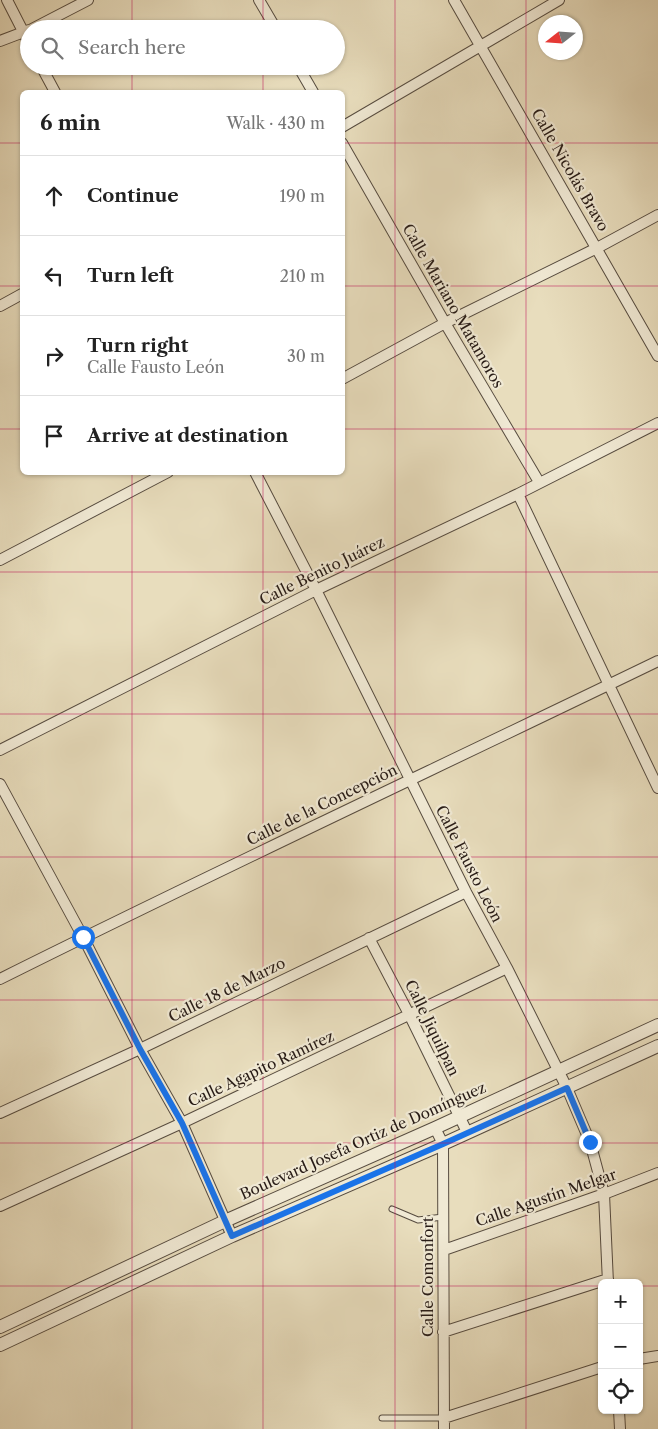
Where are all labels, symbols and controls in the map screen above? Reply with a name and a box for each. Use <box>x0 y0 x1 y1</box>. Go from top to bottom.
north arrow <box>538 15 583 60</box>
search box <box>20 20 345 75</box>
icon: search <box>38 34 66 62</box>
text: Search here <box>78 36 186 59</box>
street label: Calle Nicolás Bravo <box>528 105 613 235</box>
text: 6 min <box>40 110 101 135</box>
text: Walk · 430 m <box>226 113 325 133</box>
icon: ahead <box>40 182 68 210</box>
text: Continue <box>87 184 179 207</box>
text: 190 m <box>280 186 325 206</box>
street label: Calle Mariano Matamoros <box>399 220 508 391</box>
icon: left <box>40 262 68 290</box>
text: Turn left <box>87 264 174 287</box>
text: 210 m <box>280 266 325 286</box>
text: Turn right <box>87 334 188 357</box>
icon: right <box>40 342 68 370</box>
text: 30 m <box>287 346 325 366</box>
text: Calle Fausto León <box>87 357 225 377</box>
icon: arrive <box>40 422 68 450</box>
text: Arrive at destination <box>87 424 288 447</box>
street label: Calle Benito Juárez <box>256 532 388 609</box>
street label: Calle de la Concepción <box>243 760 401 849</box>
street label: Calle Fausto León <box>432 802 507 926</box>
route start <box>72 926 95 949</box>
street label: Calle 18 de Marzo <box>165 953 288 1026</box>
street label: Calle Jiquilpan <box>401 977 464 1079</box>
street label: Calle Agapito Ramírez <box>185 1026 337 1111</box>
street label: Boulevard Josefa Ortiz de Domínguez <box>237 1077 489 1204</box>
route end <box>579 1131 602 1154</box>
street label: Calle Agustín Melgar <box>473 1164 619 1231</box>
street label: Calle Comonfort <box>418 1216 437 1337</box>
map controls <box>598 1279 643 1414</box>
button: + <box>598 1279 643 1324</box>
button: − <box>598 1324 643 1369</box>
button: locate <box>598 1369 643 1414</box>

